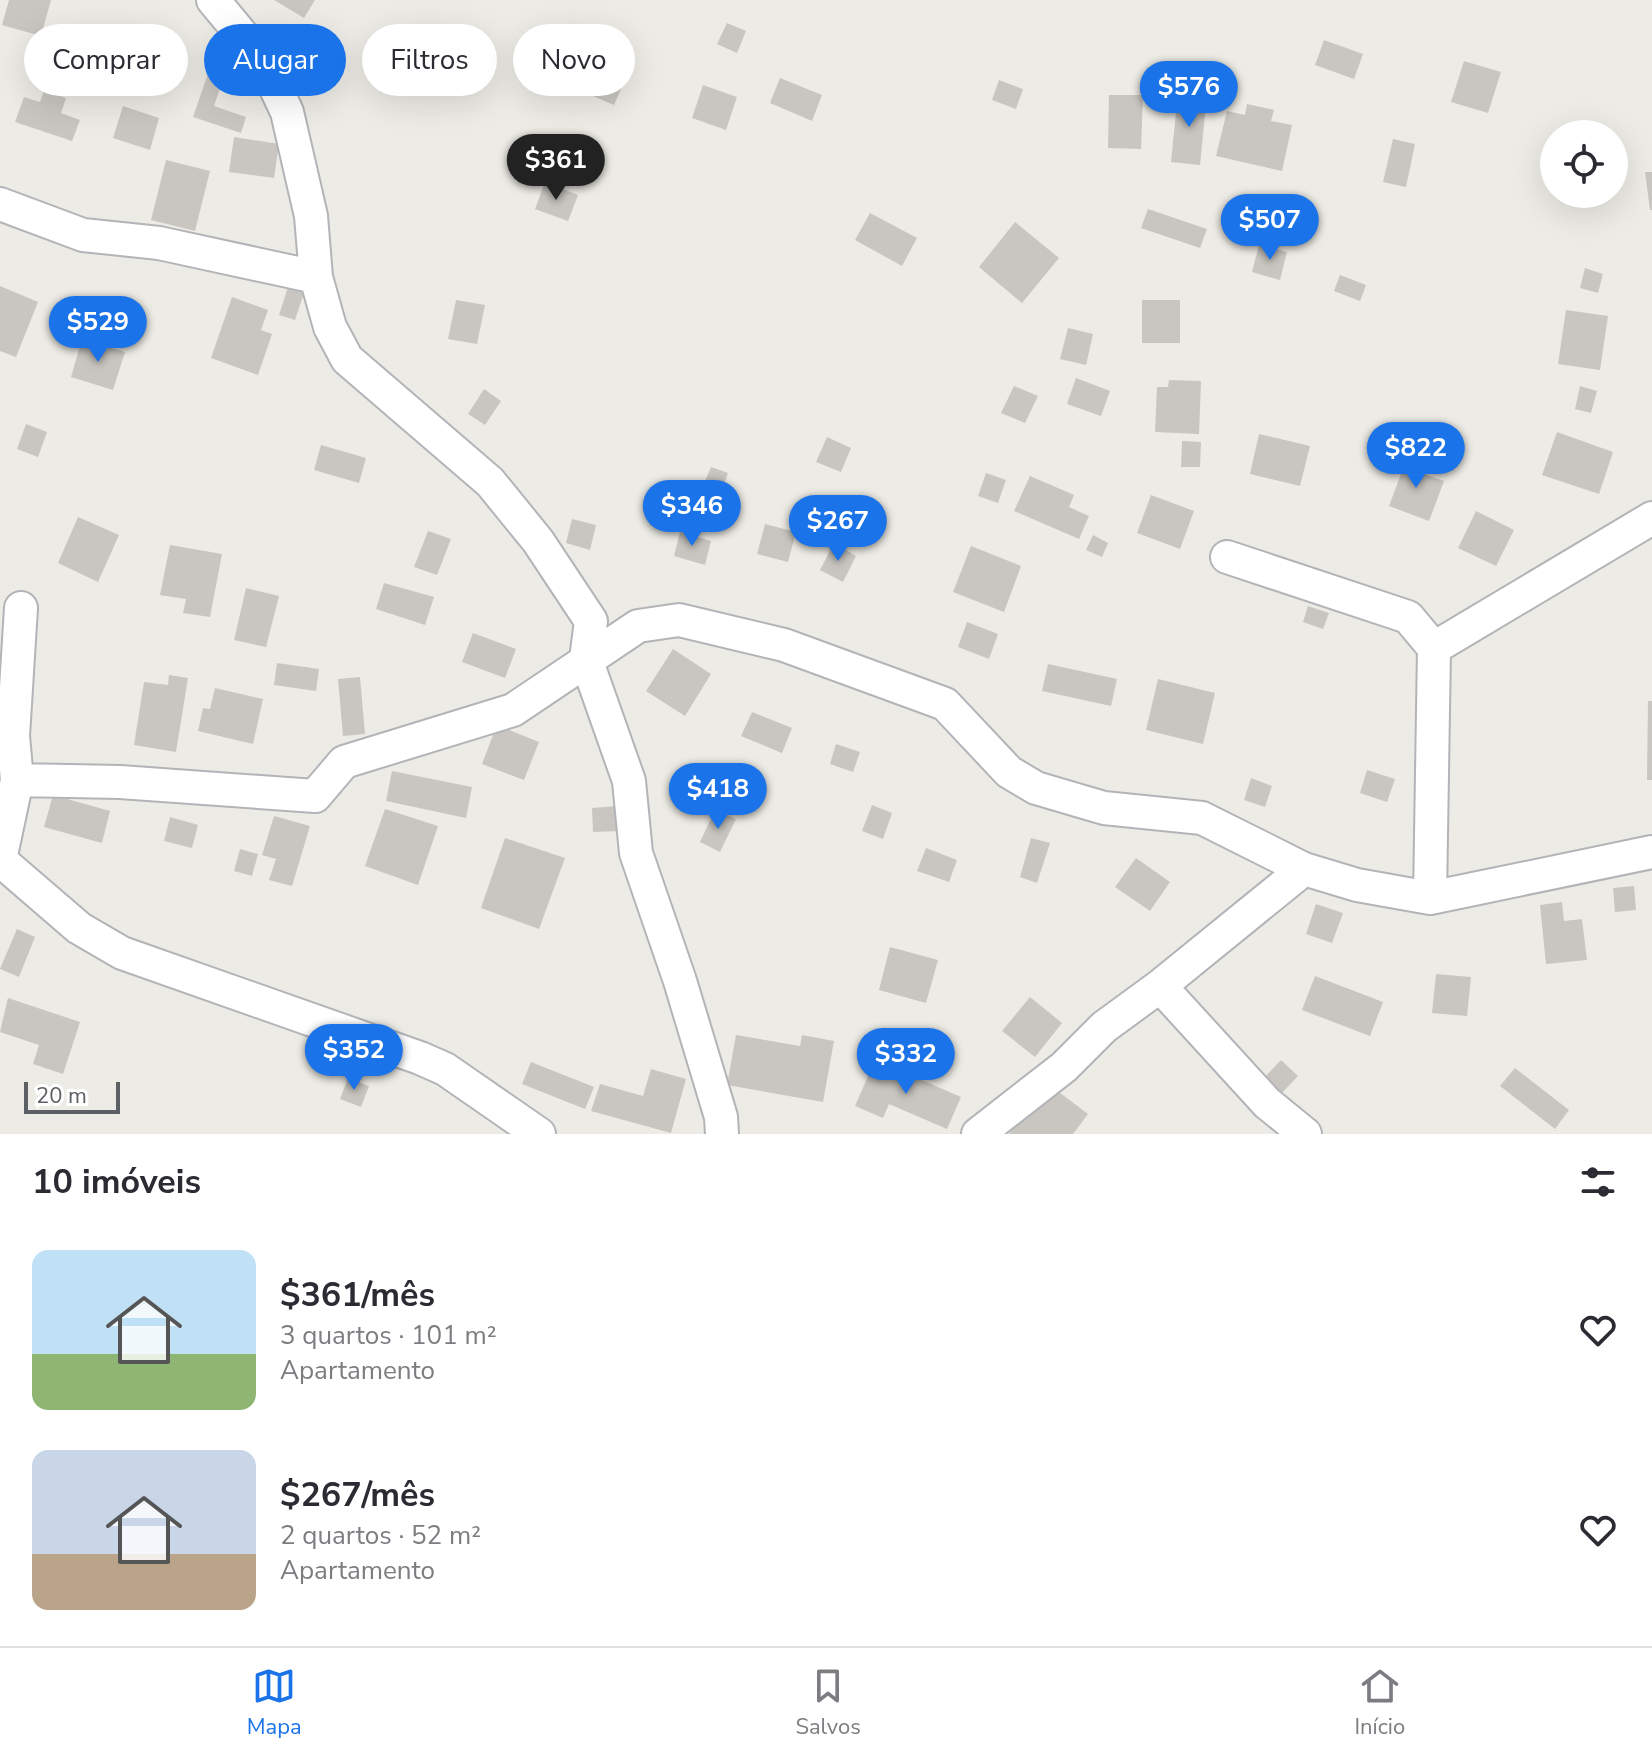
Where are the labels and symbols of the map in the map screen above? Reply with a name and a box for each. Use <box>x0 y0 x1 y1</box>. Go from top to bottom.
pin: $576 <box>1142 61 1236 129</box>
pin: $361 <box>509 134 603 202</box>
pin: $507 <box>1223 194 1317 262</box>
pin: $529 <box>51 296 145 364</box>
pin: $822 <box>1369 422 1463 490</box>
pin: $346 <box>645 480 739 548</box>
pin: $267 <box>791 495 885 563</box>
pin: $418 <box>671 763 765 831</box>
pin: $352 <box>307 1024 401 1092</box>
pin: $332 <box>859 1028 953 1096</box>
scale bar <box>24 1078 120 1114</box>

